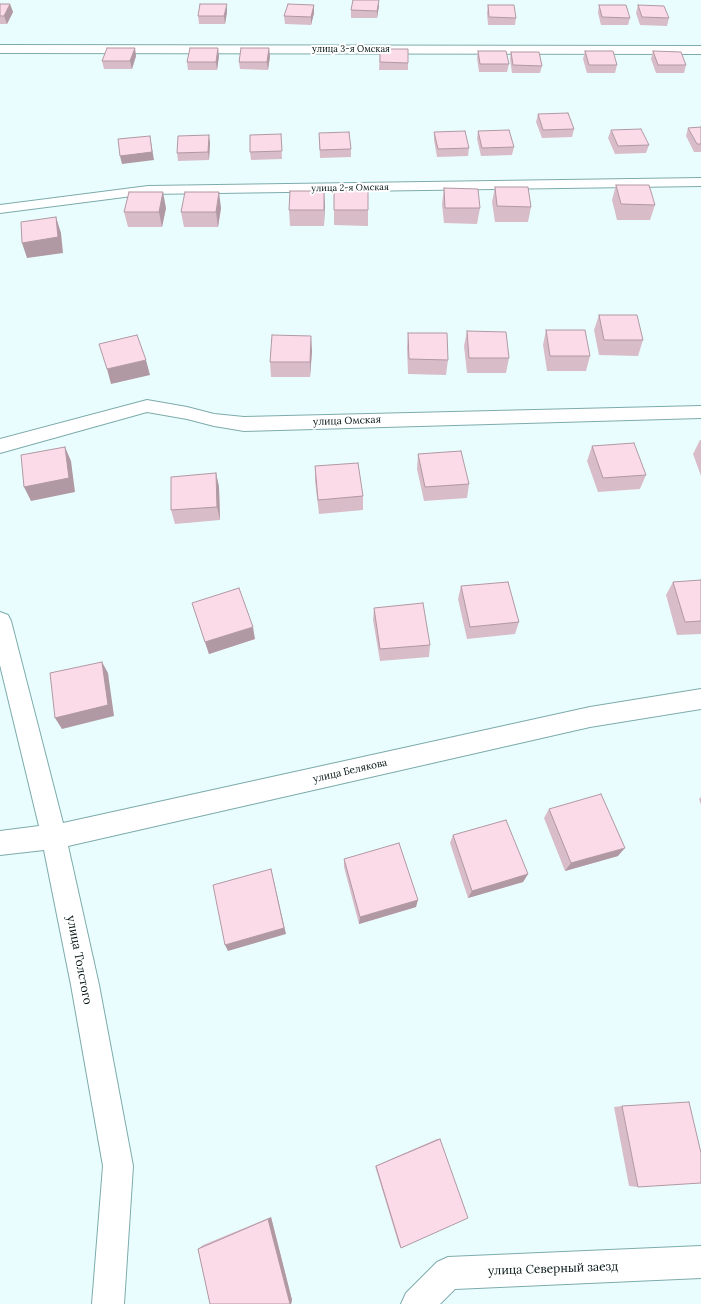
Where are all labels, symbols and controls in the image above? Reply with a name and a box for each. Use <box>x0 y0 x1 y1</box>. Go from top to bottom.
street label: улица 3-я Омская <box>312 44 390 54</box>
street label: улица 2-я Омская <box>311 182 389 194</box>
street label: улица Омская <box>313 414 381 428</box>
street label: улица Белякова <box>312 757 388 785</box>
street label: улица Толстого <box>63 914 95 1006</box>
street label: улица Северный заезд <box>488 1260 618 1278</box>

